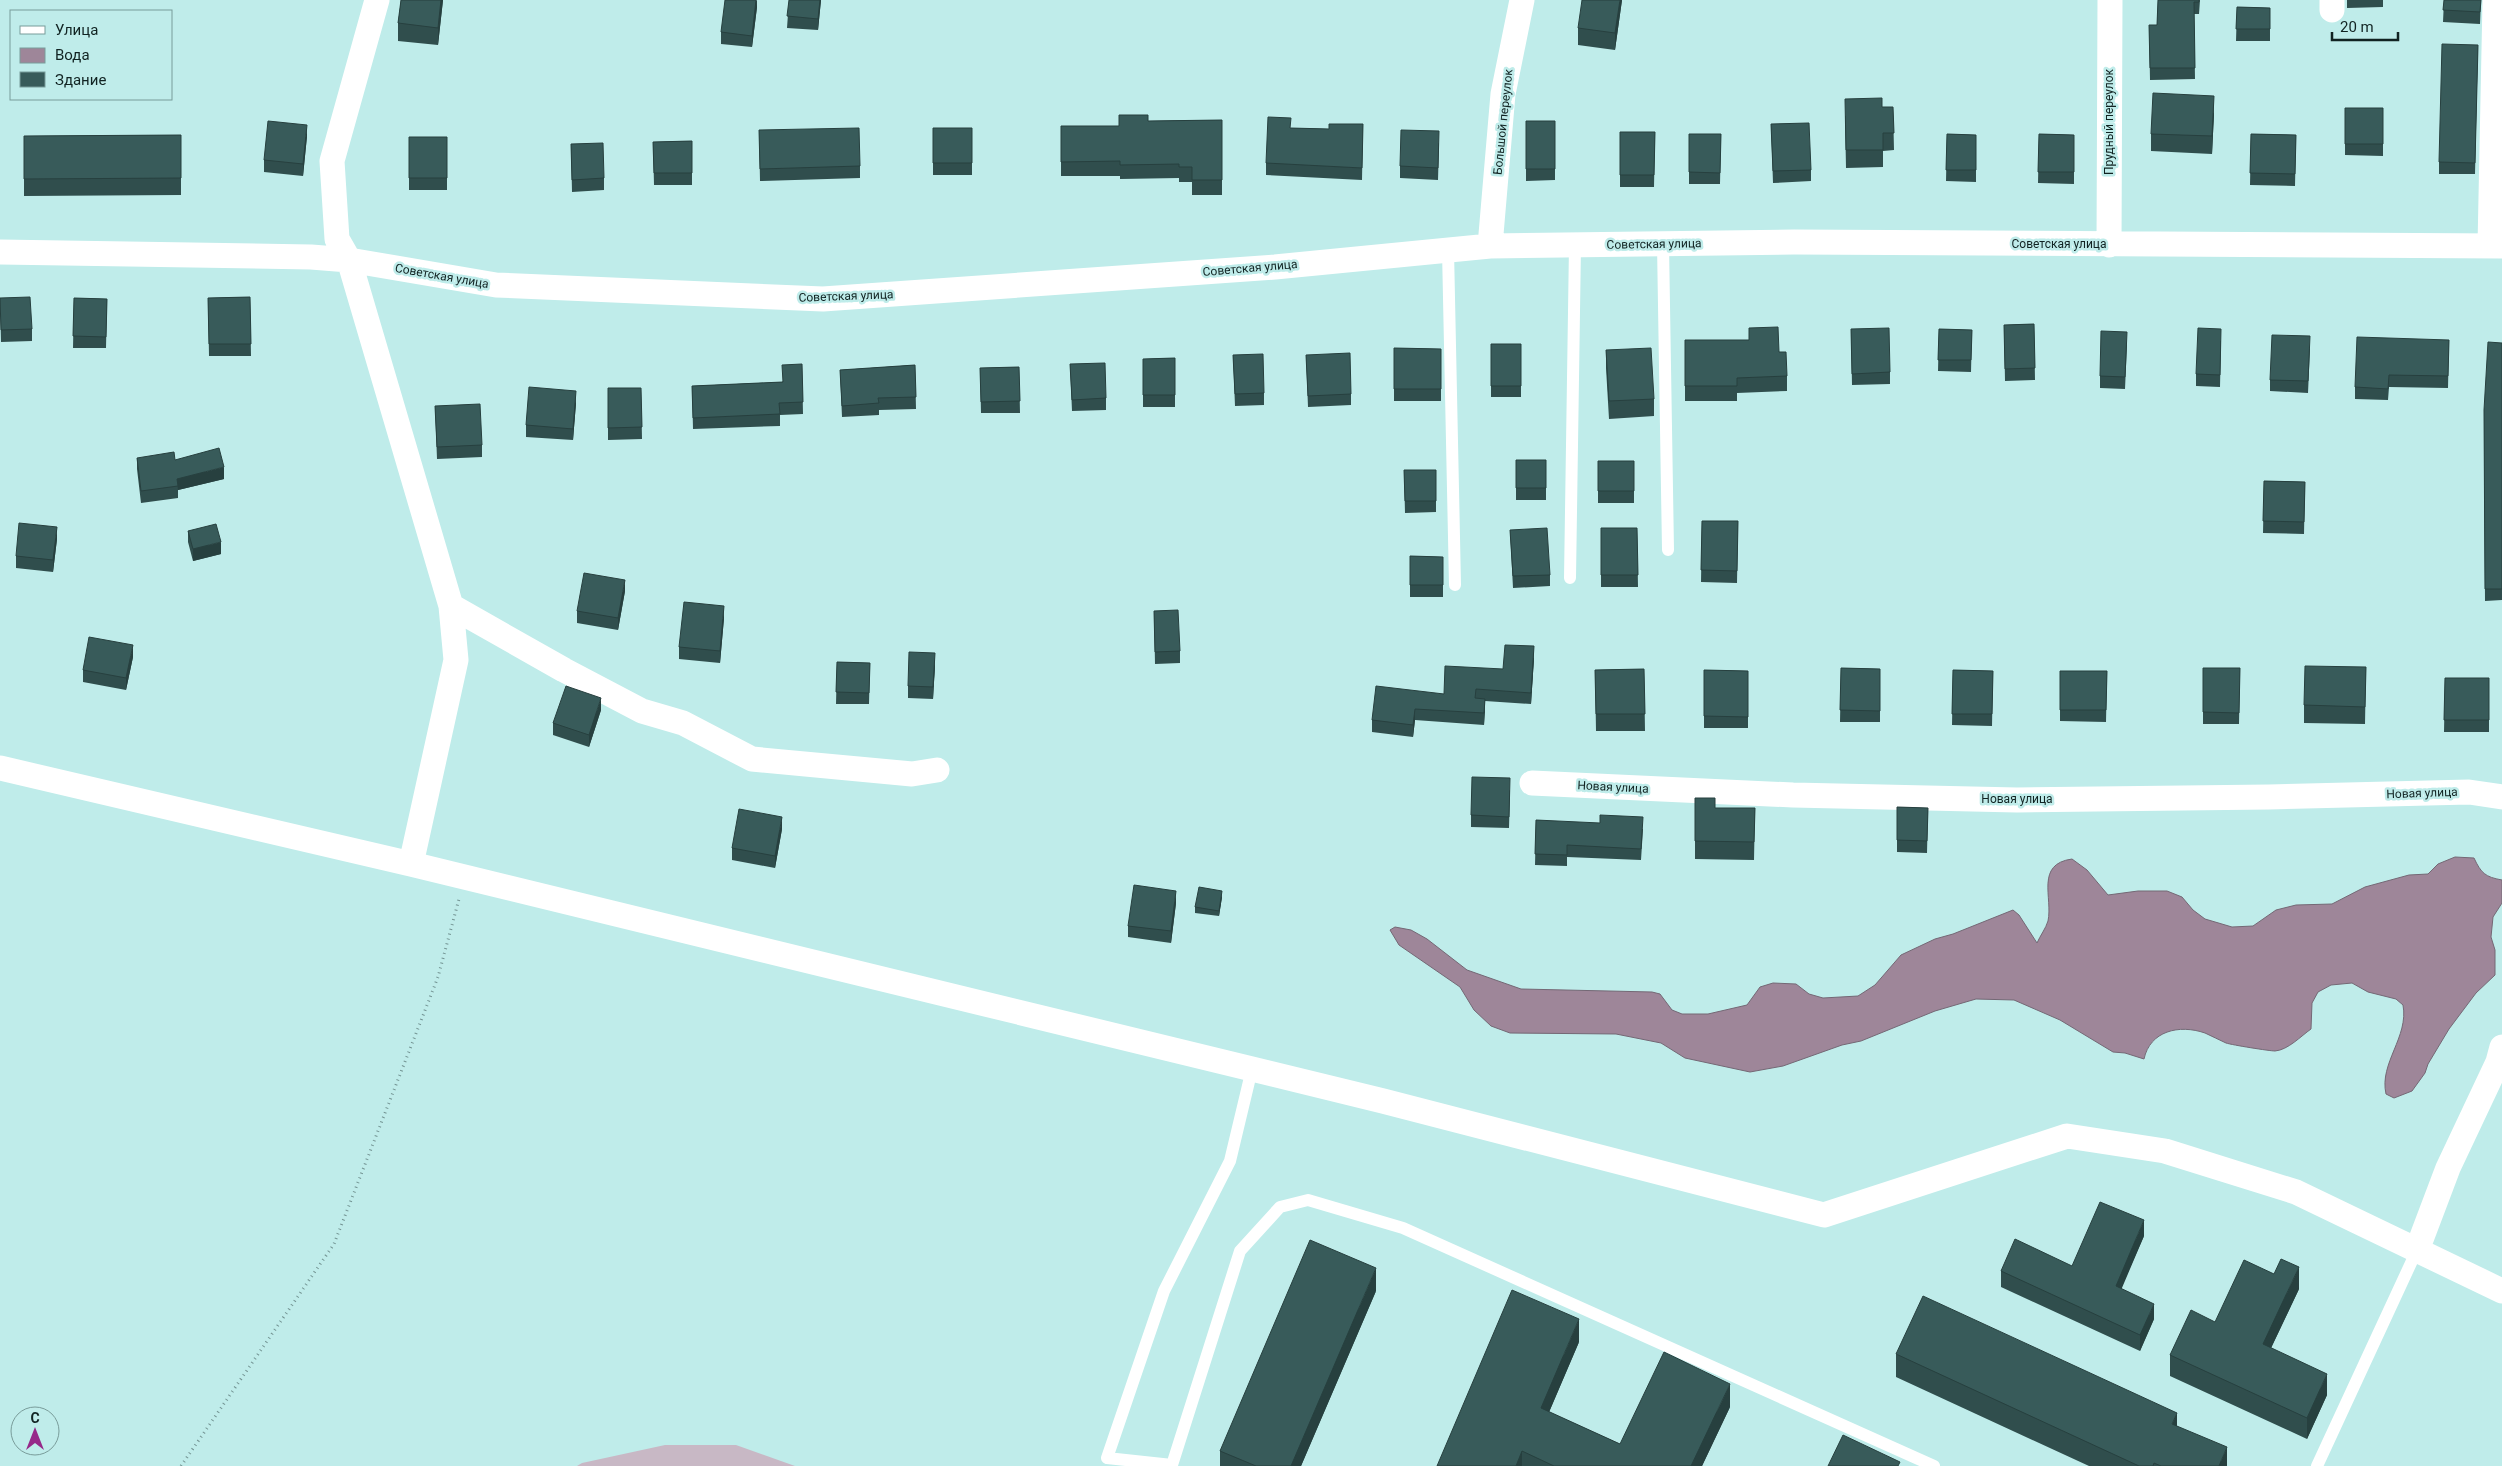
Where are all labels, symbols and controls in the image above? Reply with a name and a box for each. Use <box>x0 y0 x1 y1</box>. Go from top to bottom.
legend <box>10 10 172 100</box>
scale bar <box>2332 10 2398 42</box>
text: 20 m <box>2340 18 2374 36</box>
text: Улица <box>55 21 98 39</box>
text: Вода <box>55 46 90 64</box>
street label: Большой переулок <box>1490 68 1516 176</box>
street label: Прудный переулок <box>2102 68 2116 175</box>
text: Здание <box>55 71 106 89</box>
street label: Советская улица <box>1606 236 1702 252</box>
street label: Советская улица <box>2012 237 2106 251</box>
street label: Советская улица <box>1202 257 1298 279</box>
street label: Советская улица <box>394 261 490 291</box>
street label: Советская улица <box>798 287 894 305</box>
street label: Новая улица <box>1577 778 1649 796</box>
street label: Новая улица <box>2386 785 2458 801</box>
street label: Новая улица <box>1981 792 2053 806</box>
north arrow <box>10 1406 60 1456</box>
text: С <box>30 1410 40 1426</box>

